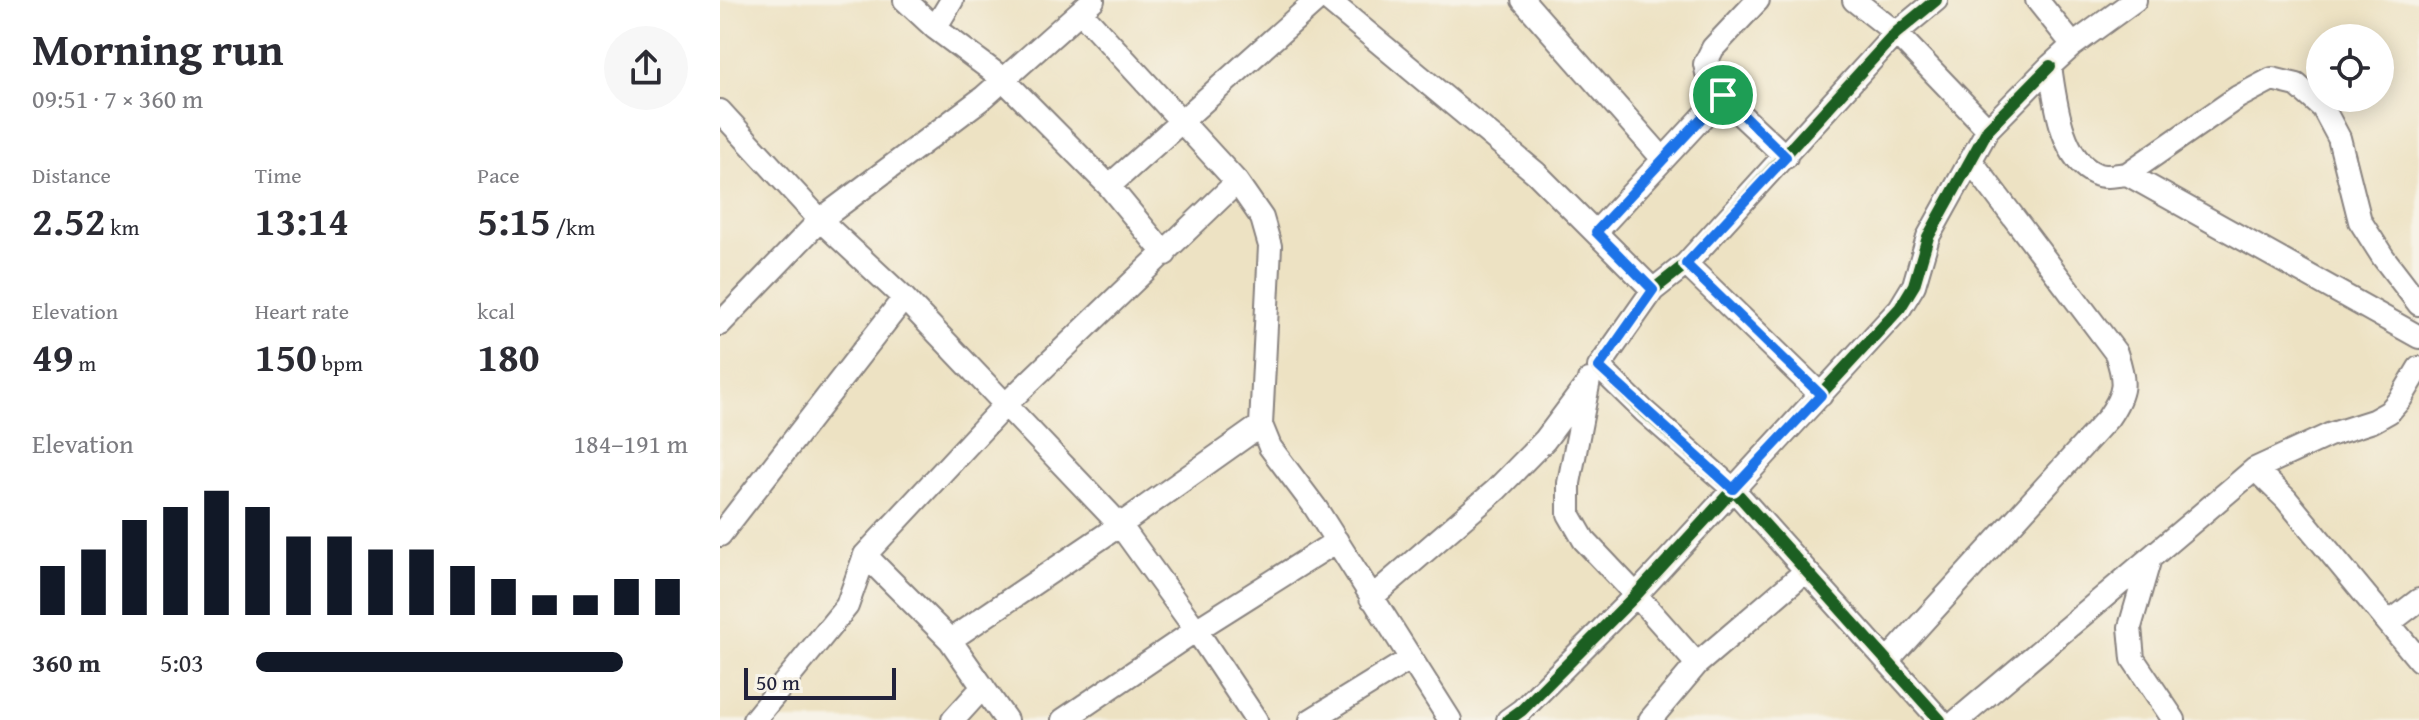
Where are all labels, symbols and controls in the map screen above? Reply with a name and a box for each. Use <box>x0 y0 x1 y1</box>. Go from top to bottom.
text: Morning run <box>32 17 283 81</box>
map controls <box>2306 24 2394 112</box>
button: locate <box>2306 24 2394 112</box>
button: share <box>604 26 688 110</box>
pin <box>1689 61 1757 129</box>
icon: arrive <box>1701 73 1745 117</box>
text: 09:51 · 7 × 360 m <box>32 79 203 118</box>
text: Distance <box>32 159 111 191</box>
text: Time <box>255 159 301 191</box>
text: Pace <box>477 159 520 191</box>
text: 2.52 <box>32 191 105 250</box>
text: 13:14 <box>255 191 349 250</box>
text: 5:15 <box>477 191 551 250</box>
text: km <box>105 211 139 243</box>
text: /km <box>551 211 595 243</box>
text: Elevation <box>32 295 118 327</box>
text: Heart rate <box>255 295 349 327</box>
text: kcal <box>477 295 515 327</box>
text: 49 <box>32 327 73 386</box>
text: 150 <box>255 327 317 386</box>
text: 180 <box>477 327 540 386</box>
text: m <box>73 347 96 379</box>
text: bpm <box>317 347 363 379</box>
text: Elevation <box>32 424 134 463</box>
text: 184–191 m <box>574 424 688 463</box>
text: 360 m <box>32 643 100 682</box>
text: 5:03 <box>160 643 204 682</box>
scale bar <box>744 664 896 700</box>
text: 50 m <box>756 666 800 698</box>

